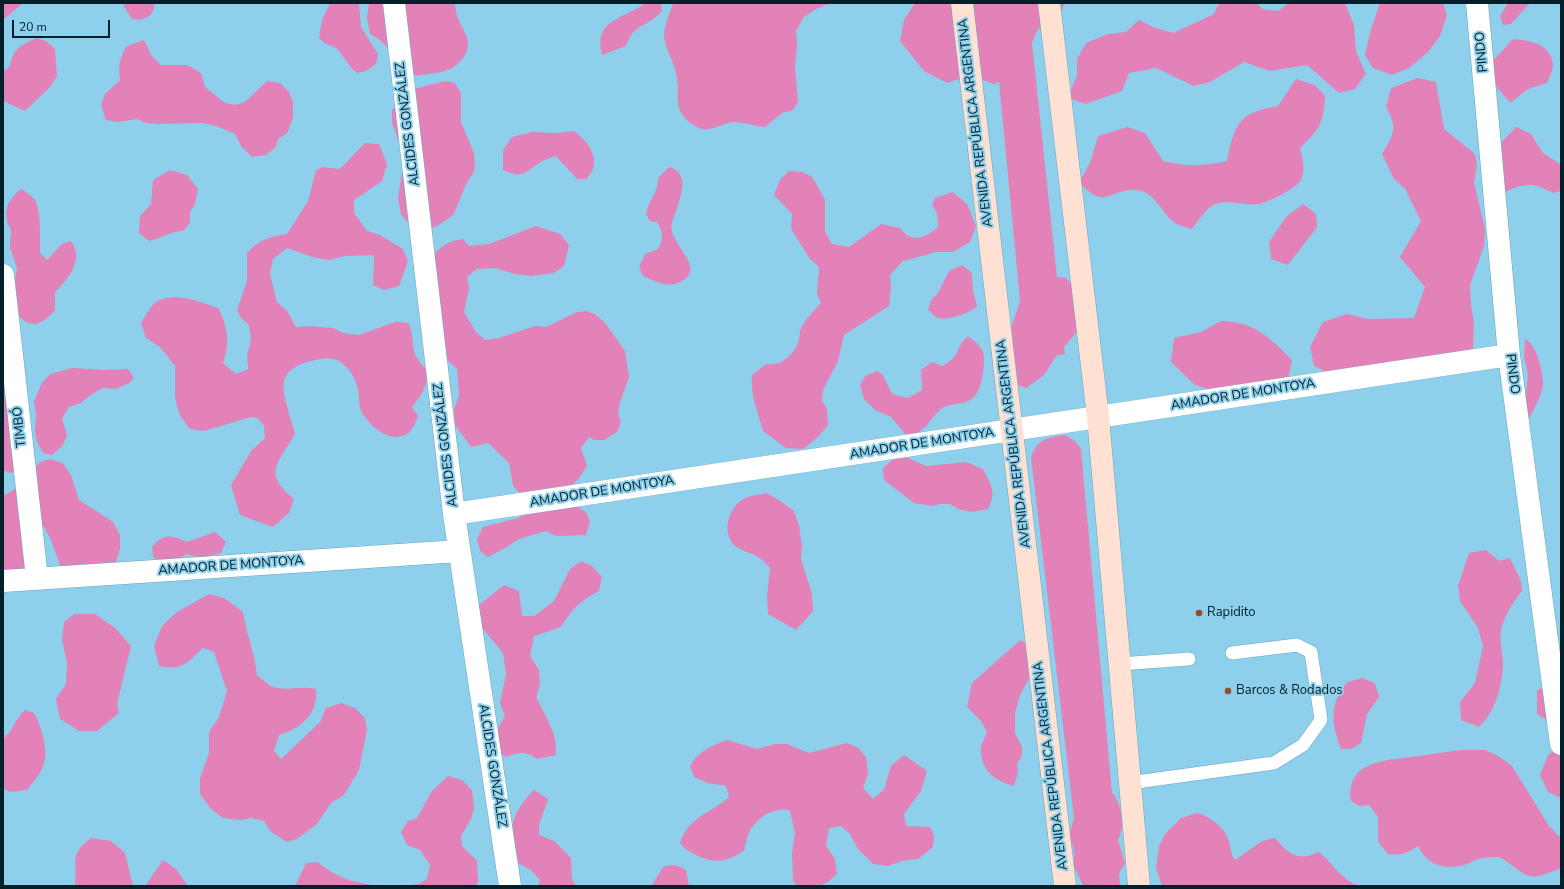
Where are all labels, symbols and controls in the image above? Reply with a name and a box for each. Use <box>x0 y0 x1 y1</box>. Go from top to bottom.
scale bar <box>14 12 112 38</box>
street label: AVENIDA REPÚBLICA ARGENTINA <box>955 18 997 228</box>
text: 20 m <box>19 19 47 35</box>
street label: PINDO <box>1472 31 1492 73</box>
street label: ALCIDES GONZÁLEZ <box>393 61 423 187</box>
street label: AVENIDA REPÚBLICA ARGENTINA <box>993 339 1035 549</box>
street label: PINDO <box>1502 353 1522 395</box>
street label: AMADOR DE MONTOYA <box>1170 376 1316 414</box>
street label: ALCIDES GONZÁLEZ <box>431 382 461 508</box>
street label: TIMBÓ <box>10 406 30 448</box>
street label: AMADOR DE MONTOYA <box>849 425 995 463</box>
street label: AMADOR DE MONTOYA <box>529 473 675 511</box>
street label: AMADOR DE MONTOYA <box>158 553 304 579</box>
place label: Rapidito <box>1207 605 1255 621</box>
marker: Rapidito <box>1194 608 1204 618</box>
street label: AVENIDA REPÚBLICA ARGENTINA <box>1030 661 1072 871</box>
place label: Barcos & Rodados <box>1236 683 1343 699</box>
marker: Barcos & Rodados <box>1223 686 1233 696</box>
street label: ALCIDES GONZÁLEZ <box>475 703 509 829</box>

